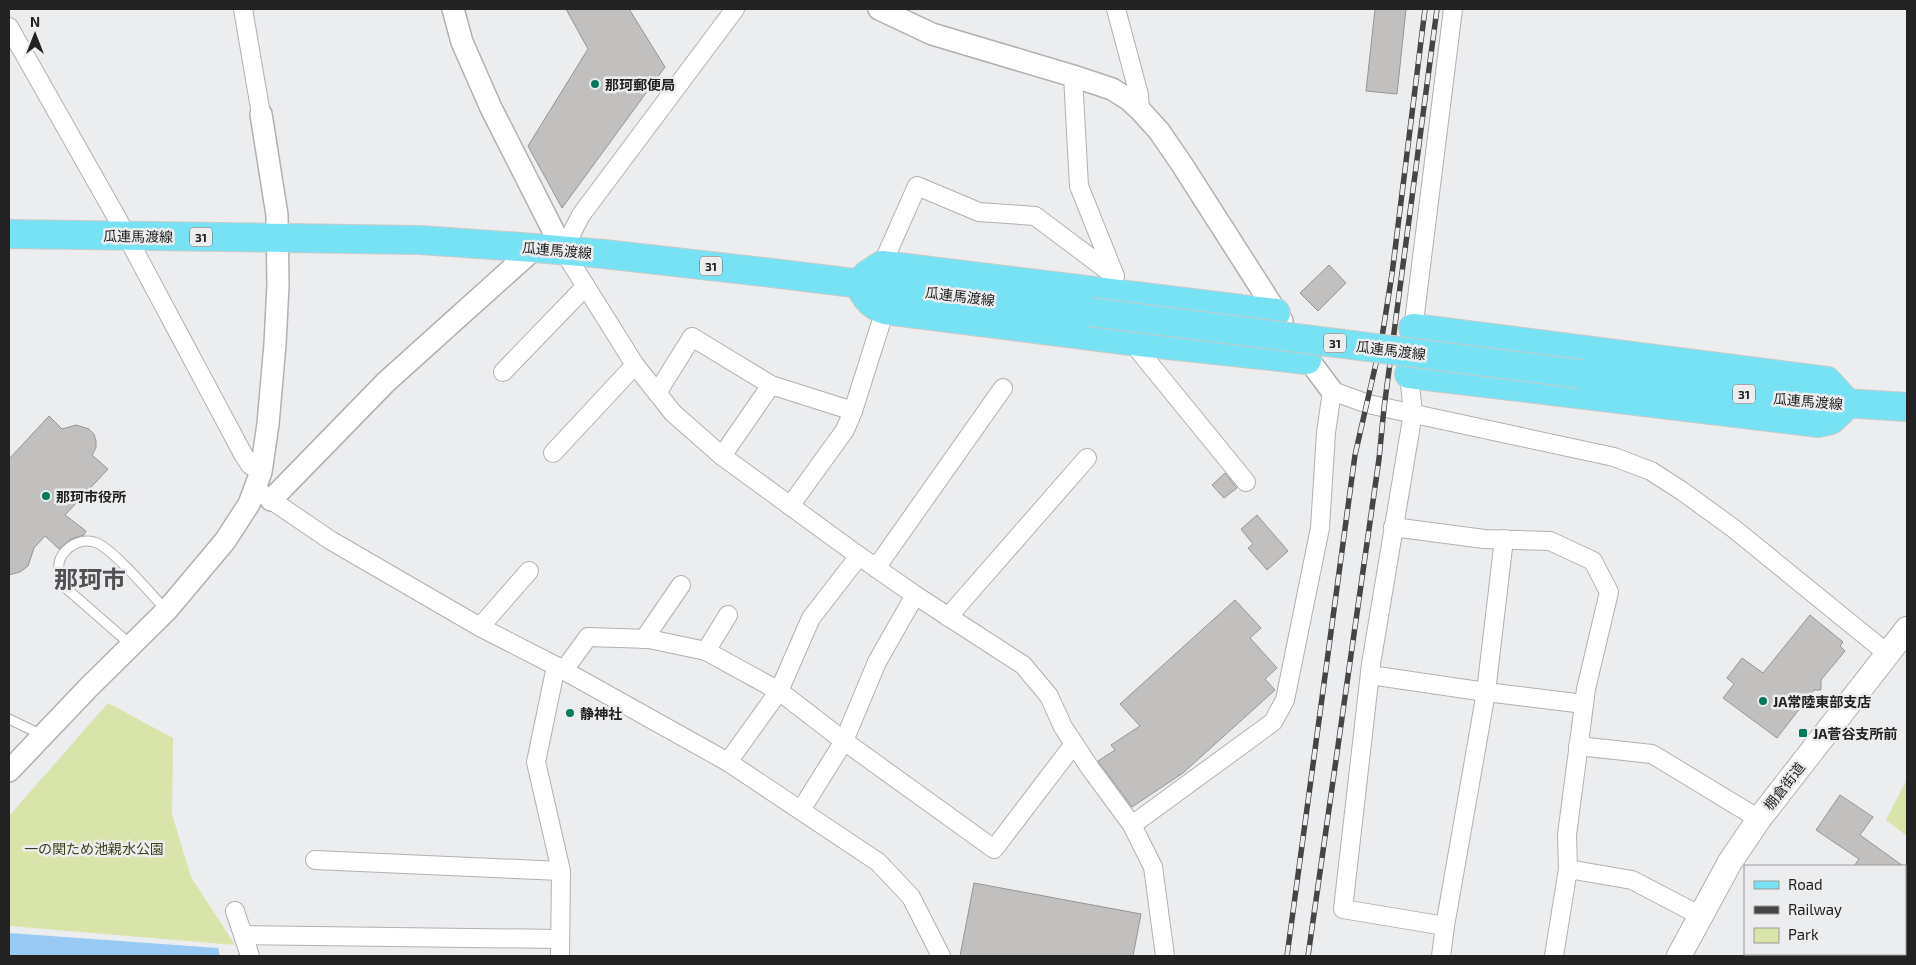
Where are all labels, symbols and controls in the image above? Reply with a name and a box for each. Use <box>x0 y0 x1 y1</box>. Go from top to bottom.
north arrow <box>10 10 60 60</box>
text: N <box>30 13 40 30</box>
place label: 那珂郵便局 <box>605 76 675 93</box>
marker: 那珂郵便局 <box>589 78 601 90</box>
street label: 瓜連馬渡線 <box>103 227 173 245</box>
road number: 31 <box>190 228 212 246</box>
street label: 瓜連馬渡線 <box>521 238 593 262</box>
road number: 31 <box>700 256 722 276</box>
street label: 瓜連馬渡線 <box>924 283 996 309</box>
road number: 31 <box>1324 333 1346 352</box>
street label: 瓜連馬渡線 <box>1355 337 1427 363</box>
road number: 31 <box>1733 384 1755 404</box>
street label: 瓜連馬渡線 <box>1772 389 1844 413</box>
place label: 那珂市役所 <box>56 488 126 505</box>
marker: 那珂市役所 <box>40 490 52 502</box>
district label: 那珂市 <box>54 564 126 593</box>
place label: JA常陸東部支店 <box>1773 693 1871 710</box>
marker: JA常陸東部支店 <box>1757 695 1769 707</box>
place label: 静神社 <box>580 705 622 722</box>
marker: 静神社 <box>564 707 576 719</box>
place label: JA菅谷支所前 <box>1813 725 1897 742</box>
marker: JA菅谷支所前 <box>1797 727 1809 739</box>
street label: 棚倉街道 <box>1760 759 1808 813</box>
park label: 一の関ため池親水公園 <box>24 840 164 857</box>
legend <box>1744 865 1906 955</box>
text: Road <box>1788 875 1823 893</box>
text: Railway <box>1788 900 1842 918</box>
text: Park <box>1788 925 1819 943</box>

